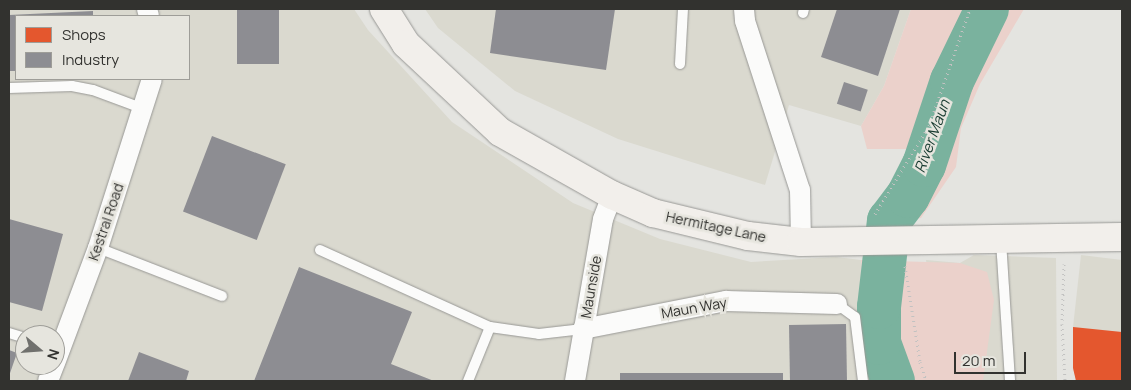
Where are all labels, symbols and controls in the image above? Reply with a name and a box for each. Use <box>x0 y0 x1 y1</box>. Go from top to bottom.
legend <box>15 15 190 80</box>
text: Shops <box>62 24 106 45</box>
text: Industry <box>62 49 119 70</box>
water label: River Maun <box>911 97 953 175</box>
street label: Kestral Road <box>85 181 127 263</box>
street label: Hermitage Lane <box>664 208 768 246</box>
street label: Maunside <box>577 254 605 320</box>
street label: Maun Way <box>660 294 728 322</box>
north arrow <box>15 325 65 375</box>
scale bar <box>956 342 1028 374</box>
text: N <box>43 347 64 362</box>
text: 20 m <box>962 350 995 371</box>

